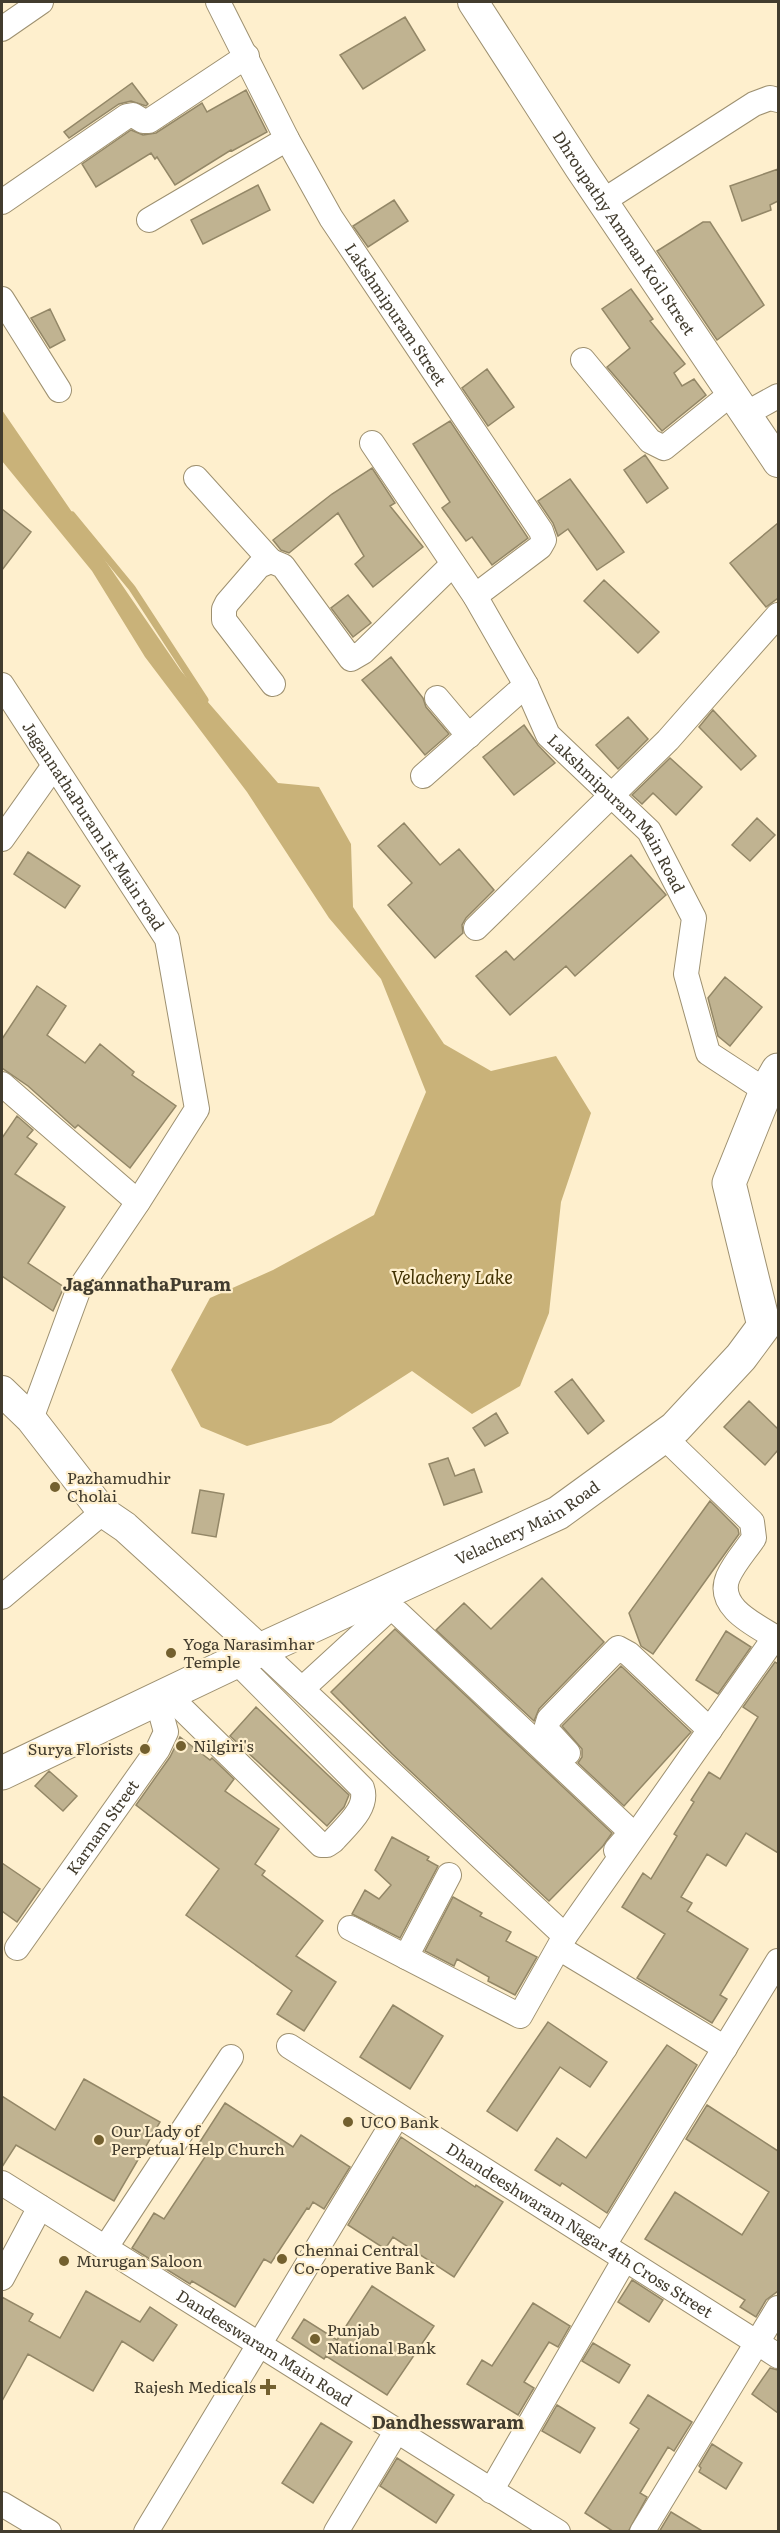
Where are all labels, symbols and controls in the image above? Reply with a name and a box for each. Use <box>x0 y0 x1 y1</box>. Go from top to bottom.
street label: Dhroupathy Amman Koil Street <box>548 125 702 340</box>
street label: Lakshmipuram Street <box>340 238 454 391</box>
street label: JagannathaPuram 1st Main road <box>17 716 171 935</box>
street label: Lakshmipuram Main Road <box>543 728 692 897</box>
water label: Velachery Lake <box>391 1263 513 1290</box>
district label: JagannathaPuram <box>63 1270 231 1297</box>
place label: Pazhamudhir Cholai <box>67 1465 171 1507</box>
street label: Velachery Main Road <box>450 1474 604 1570</box>
marker: Pazhamudhir Cholai <box>48 1480 62 1494</box>
place label: Yoga Narasimhar Temple <box>183 1631 315 1673</box>
marker: Yoga Narasimhar Temple <box>164 1646 178 1660</box>
place label: Nilgiri's <box>193 1733 254 1757</box>
place label: Surya Florists <box>28 1736 133 1760</box>
marker: Nilgiri's <box>174 1739 188 1753</box>
marker: Surya Florists <box>138 1742 152 1756</box>
street label: Karnam Street <box>60 1774 144 1879</box>
place label: UCO Bank <box>360 2109 439 2133</box>
marker: UCO Bank <box>341 2115 355 2129</box>
place label: Our Lady of Perpetual Help Church <box>111 2118 285 2160</box>
marker: Our Lady of Perpetual Help Church <box>92 2133 106 2147</box>
street label: Dhandeeshwaram Nagar 4th Cross Street <box>442 2136 719 2323</box>
place label: Chennai Central Co-operative Bank <box>294 2237 435 2279</box>
place label: Murugan Saloon <box>76 2248 203 2272</box>
marker: Chennai Central Co-operative Bank <box>275 2252 289 2266</box>
marker: Murugan Saloon <box>57 2254 71 2268</box>
street label: Dandeeswaram Main Road <box>172 2283 358 2411</box>
place label: Punjab National Bank <box>327 2317 436 2359</box>
marker: Punjab National Bank <box>308 2332 322 2346</box>
place label: Rajesh Medicals <box>134 2374 256 2398</box>
marker: Rajesh Medicals <box>261 2380 275 2394</box>
district label: Dandhesswaram <box>372 2408 524 2435</box>

